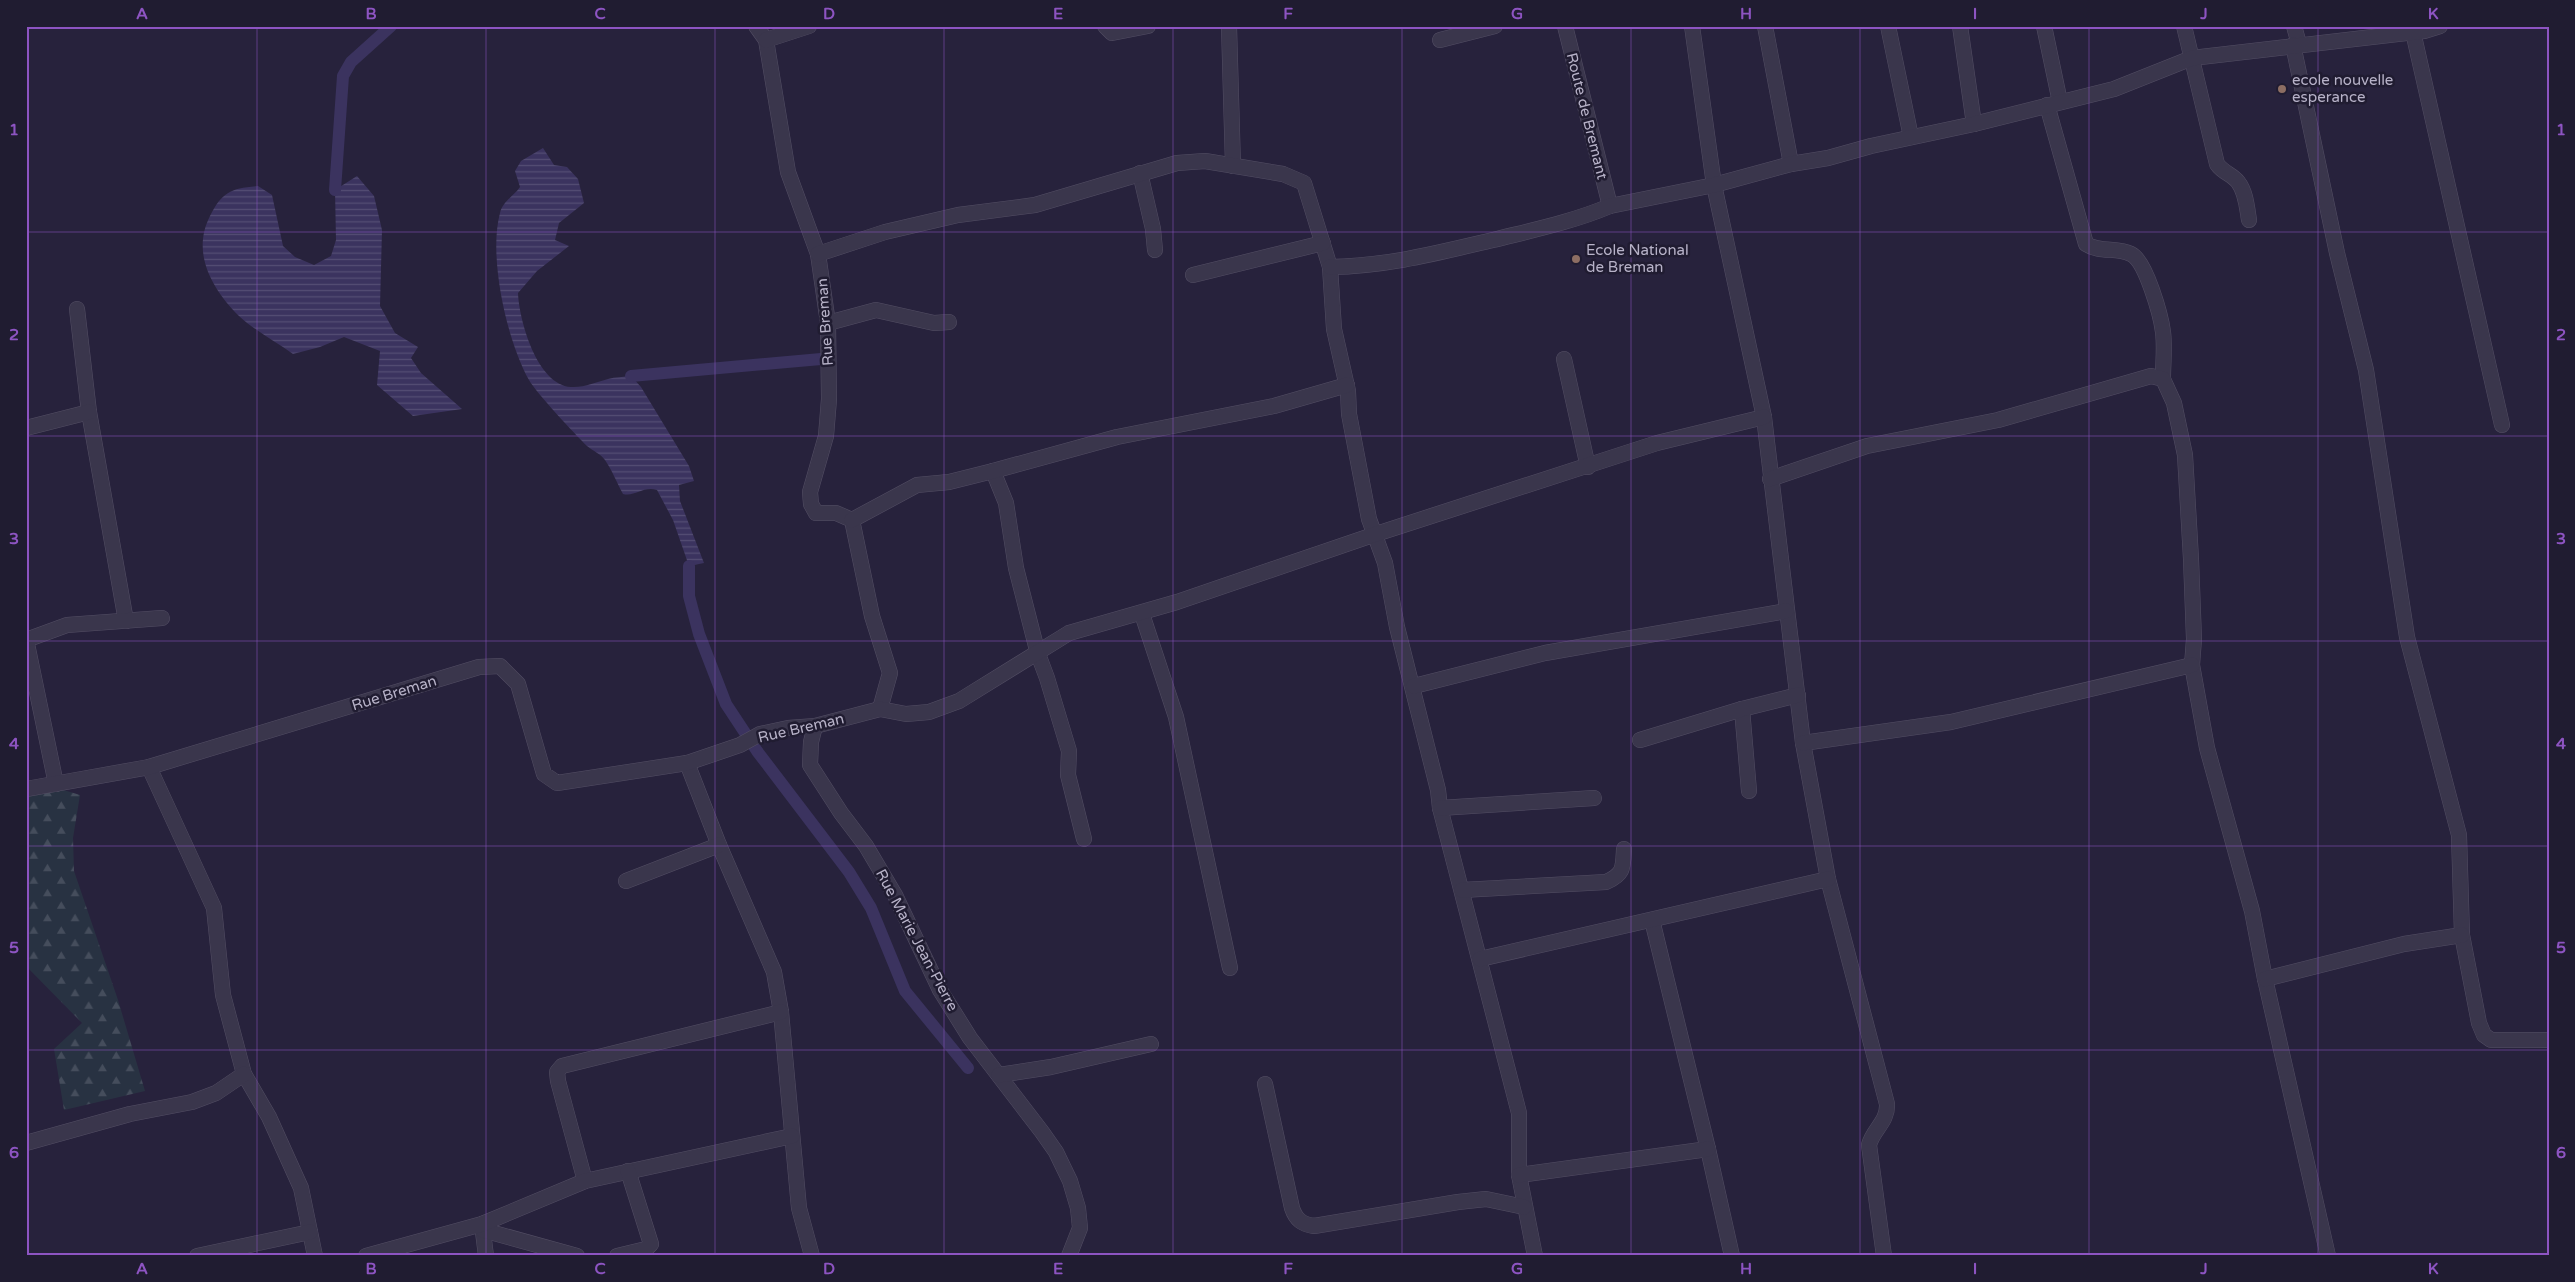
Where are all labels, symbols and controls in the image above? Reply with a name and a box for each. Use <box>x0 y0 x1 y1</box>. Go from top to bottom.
text: A <box>136 4 148 24</box>
text: B <box>365 4 377 24</box>
text: C <box>594 4 606 24</box>
text: D <box>823 4 835 24</box>
text: E <box>1053 4 1063 24</box>
text: F <box>1283 4 1293 24</box>
text: G <box>1511 4 1523 24</box>
text: H <box>1740 4 1752 24</box>
text: I <box>1973 4 1977 24</box>
text: J <box>2199 4 2208 24</box>
text: K <box>2428 4 2439 24</box>
street label: Route de Bremant <box>1563 51 1612 181</box>
place label: ecole nouvelle esperance <box>2292 71 2393 106</box>
marker: ecole nouvelle esperance <box>2276 83 2288 95</box>
text: 1 <box>9 120 19 140</box>
text: 1 <box>2556 120 2566 140</box>
place label: Ecole National de Breman <box>1586 241 1689 276</box>
marker: Ecole National de Breman <box>1570 253 1582 265</box>
street label: Rue Breman <box>813 278 837 366</box>
text: 2 <box>9 325 19 345</box>
text: 2 <box>2556 325 2566 345</box>
text: 3 <box>9 529 19 549</box>
text: 3 <box>2556 529 2566 549</box>
street label: Rue Breman <box>349 672 439 714</box>
street label: Rue Breman <box>756 709 846 747</box>
text: 4 <box>9 734 19 754</box>
text: 4 <box>2556 734 2566 754</box>
street label: Rue Marie Jean-Pierre <box>872 866 962 1014</box>
text: 5 <box>9 938 19 958</box>
text: 5 <box>2556 938 2566 958</box>
text: 6 <box>9 1143 19 1163</box>
text: 6 <box>2556 1143 2566 1163</box>
text: A <box>136 1259 148 1279</box>
text: B <box>365 1259 377 1279</box>
text: C <box>594 1259 606 1279</box>
text: D <box>823 1259 835 1279</box>
text: E <box>1053 1259 1063 1279</box>
text: F <box>1283 1259 1293 1279</box>
text: G <box>1511 1259 1523 1279</box>
text: H <box>1740 1259 1752 1279</box>
text: I <box>1973 1259 1977 1279</box>
text: J <box>2199 1259 2208 1279</box>
text: K <box>2428 1259 2439 1279</box>

